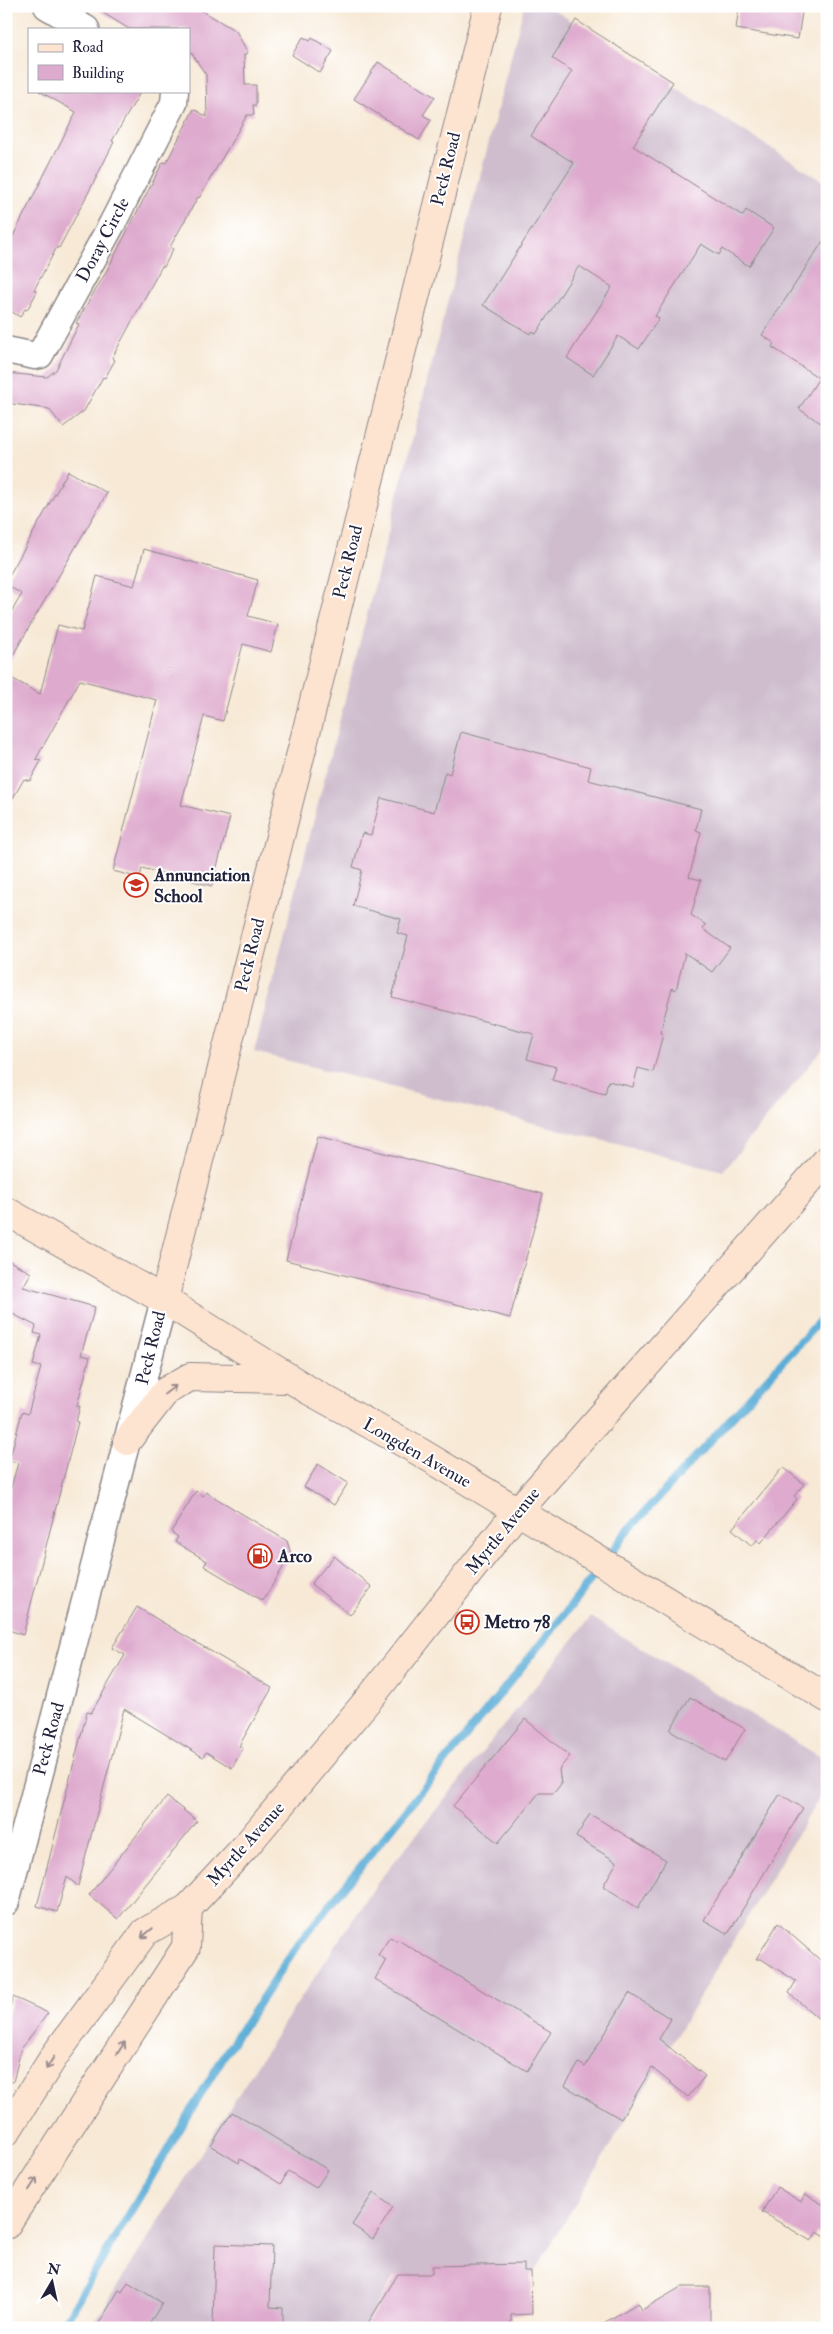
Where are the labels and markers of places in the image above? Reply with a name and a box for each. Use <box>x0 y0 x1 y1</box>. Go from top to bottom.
place label: Annunciation School <box>153 864 251 908</box>
school or university icon: Annunciation School <box>123 872 149 898</box>
fuel station icon: Arco <box>247 1543 273 1569</box>
place label: Arco <box>277 1545 312 1568</box>
bus stop icon: Metro 78 <box>454 1609 480 1635</box>
place label: Metro 78 <box>483 1611 551 1634</box>

